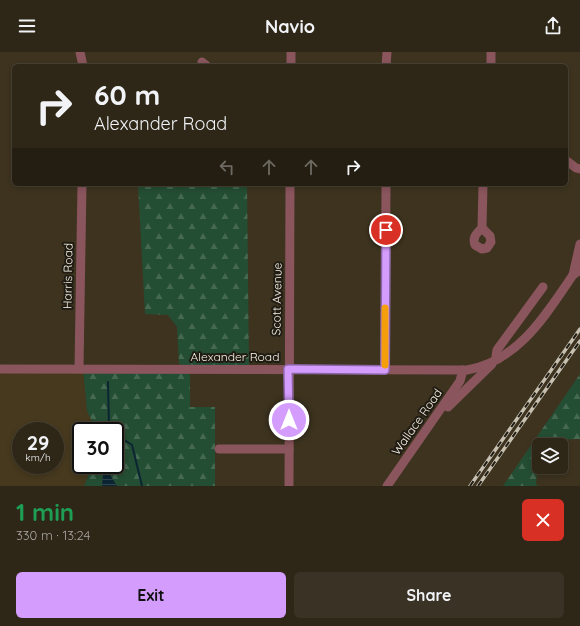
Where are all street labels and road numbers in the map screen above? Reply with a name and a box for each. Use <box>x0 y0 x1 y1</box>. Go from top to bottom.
street label: Harris Road <box>59 243 76 309</box>
street label: Scott Avenue <box>268 262 285 335</box>
street label: Alexander Road <box>191 349 279 364</box>
street label: Wallace Road <box>388 386 445 458</box>

